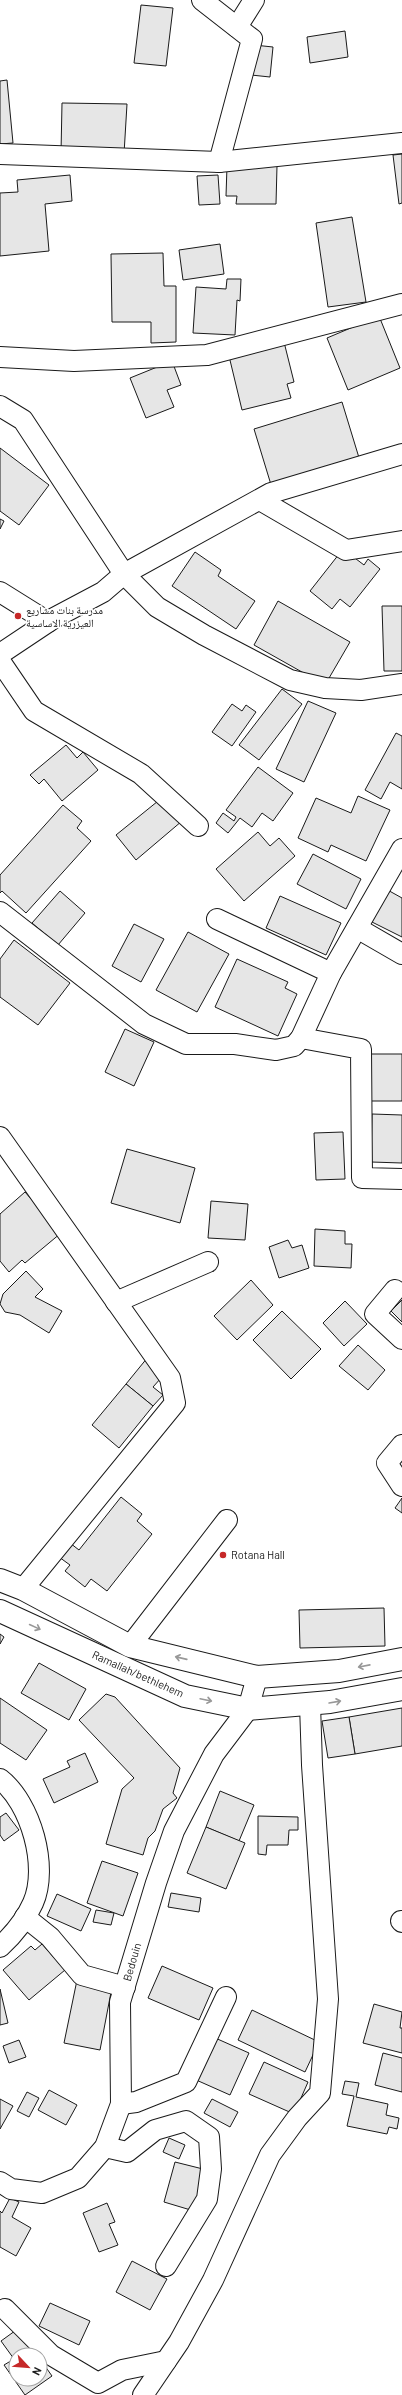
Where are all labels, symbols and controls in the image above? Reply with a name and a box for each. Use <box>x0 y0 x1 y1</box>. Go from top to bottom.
place label: مدرسة بنات مشاريع العيزرية الاساسية <box>26 603 103 629</box>
marker: مدرسة بنات مشاريع العيزرية الاساسية <box>13 611 23 621</box>
place label: Rotana Hall <box>231 1548 285 1561</box>
marker: Rotana Hall <box>218 1550 228 1560</box>
one-way arrow <box>29 1624 41 1631</box>
street label: Ramallah/bethlehem <box>90 1647 186 1700</box>
one-way arrow <box>174 1654 187 1662</box>
one-way arrow <box>358 1663 371 1671</box>
one-way arrow <box>199 1697 212 1705</box>
one-way arrow <box>328 1697 341 1705</box>
street label: Bedouin <box>120 1941 143 1983</box>
north arrow <box>8 2347 48 2387</box>
text: N <box>30 2365 45 2378</box>

